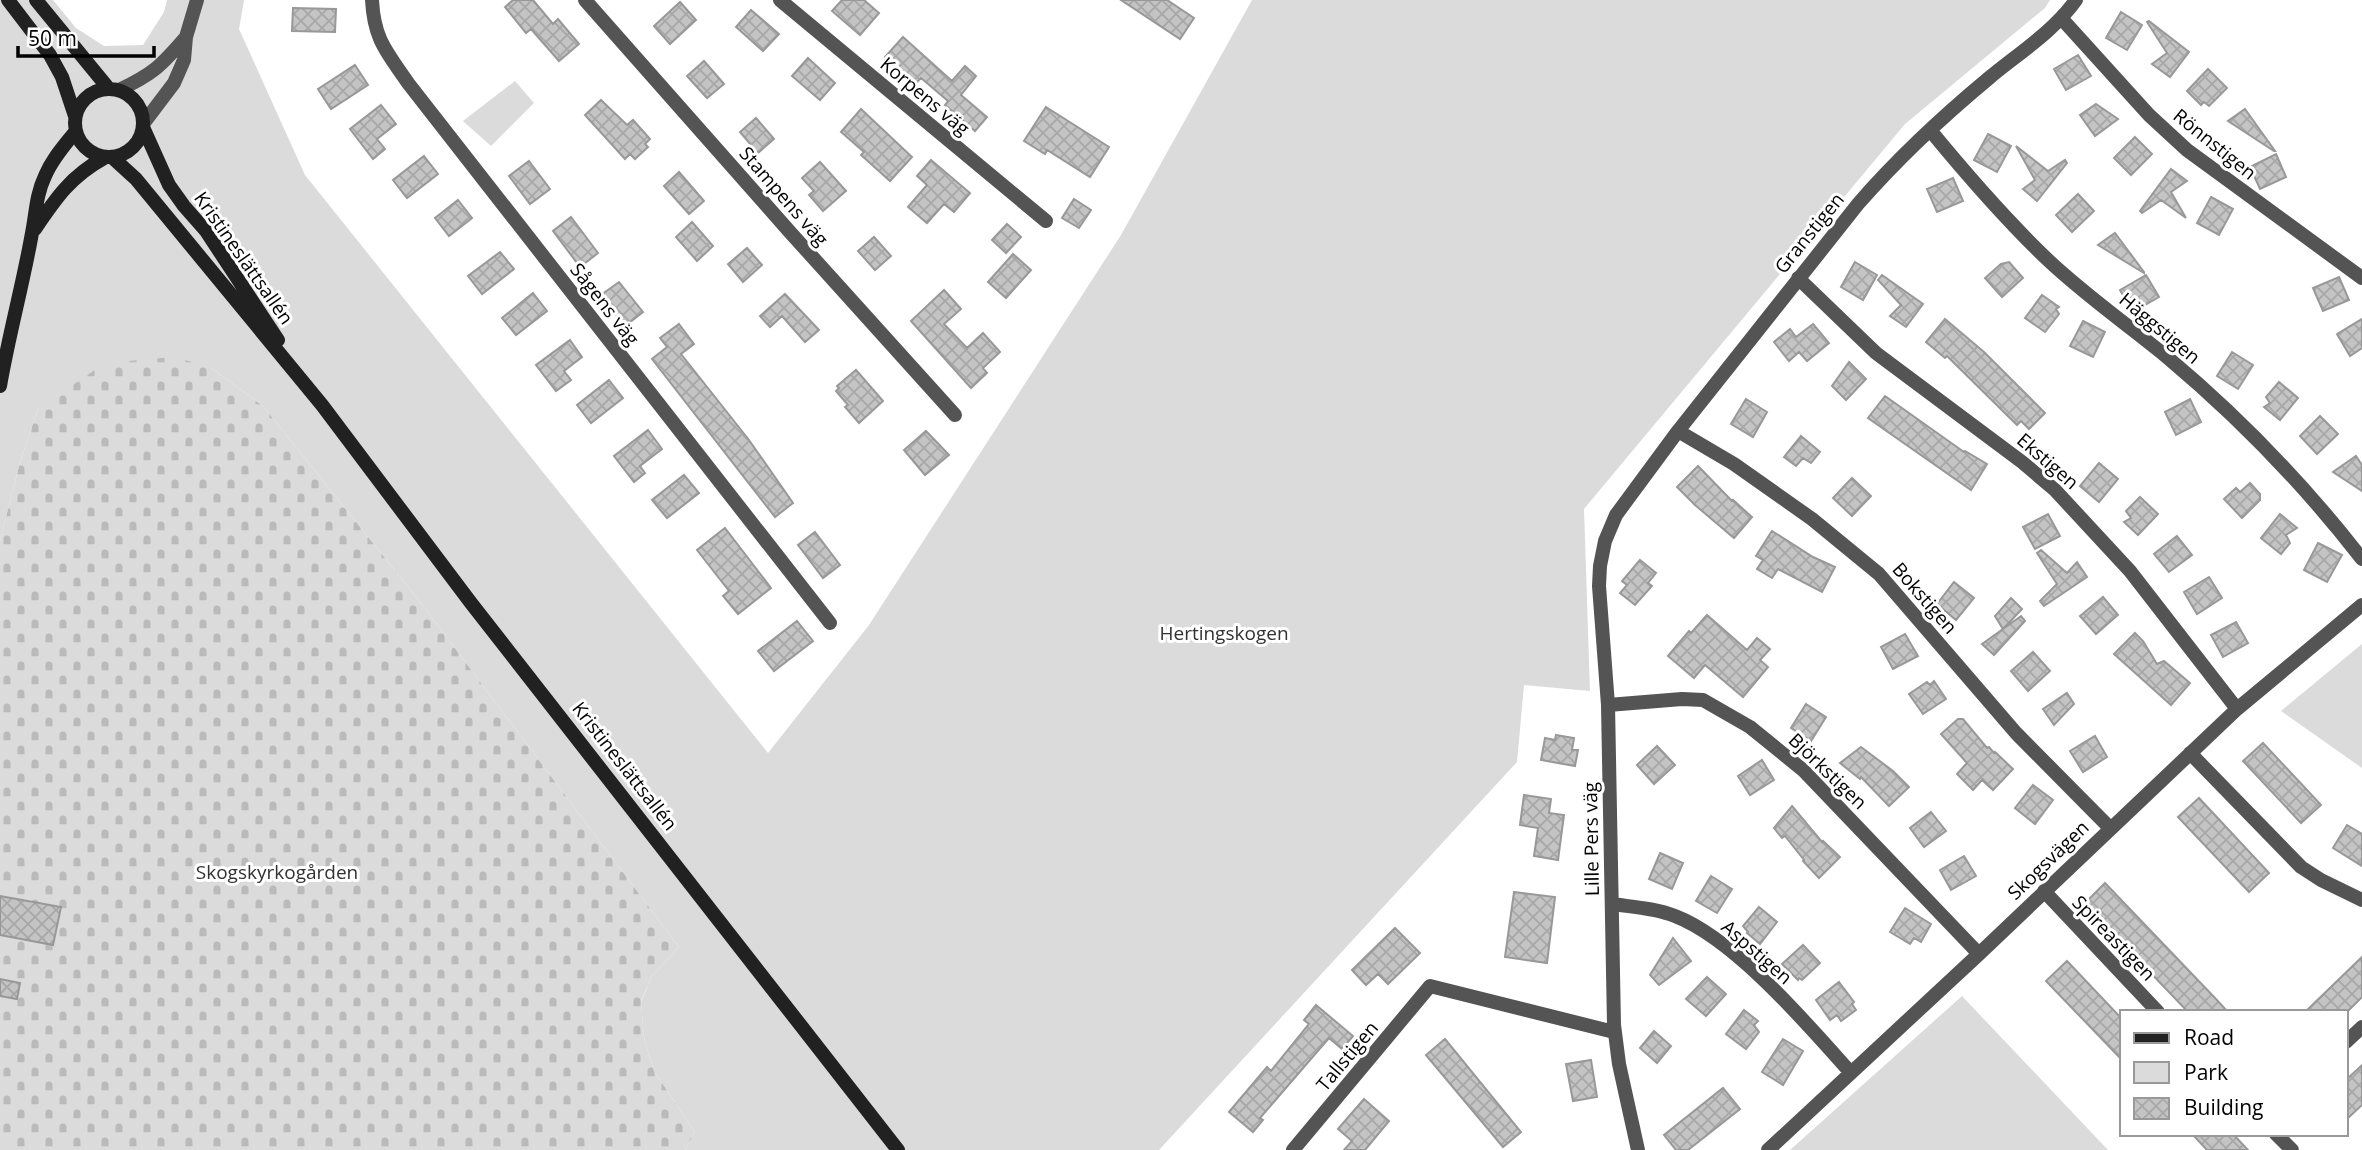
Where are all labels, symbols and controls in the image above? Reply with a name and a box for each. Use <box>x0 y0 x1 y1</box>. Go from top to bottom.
scale bar <box>18 14 154 58</box>
text: 50 m <box>28 24 77 52</box>
street label: Korpens väg <box>875 51 975 141</box>
street label: Rönnstigen <box>2168 103 2262 185</box>
street label: Stampens väg <box>734 141 834 251</box>
street label: Kristineslättsallén <box>188 186 300 330</box>
street label: Granstigen <box>1768 187 1850 279</box>
street label: Sågens väg <box>565 257 645 351</box>
street label: Häggstigen <box>2114 286 2206 370</box>
street label: Ekstigen <box>2012 427 2084 495</box>
street label: Bokstigen <box>1887 557 1963 639</box>
park label: Hertingskogen <box>1159 620 1289 646</box>
street label: Kristineslättsallén <box>567 696 683 836</box>
street label: Björkstigen <box>1783 727 1873 815</box>
street label: Lille Pers väg <box>1577 782 1605 896</box>
street label: Skogsvägen <box>2002 815 2094 905</box>
park label: Skogskyrkogården <box>196 859 358 885</box>
street label: Spireastigen <box>2067 890 2161 986</box>
street label: Aspstigen <box>1716 914 1798 990</box>
legend <box>2120 1010 2348 1136</box>
street label: Tallstigen <box>1310 1016 1384 1096</box>
text: Road <box>2184 1023 2234 1051</box>
text: Park <box>2184 1058 2228 1086</box>
text: Building <box>2184 1093 2263 1121</box>

